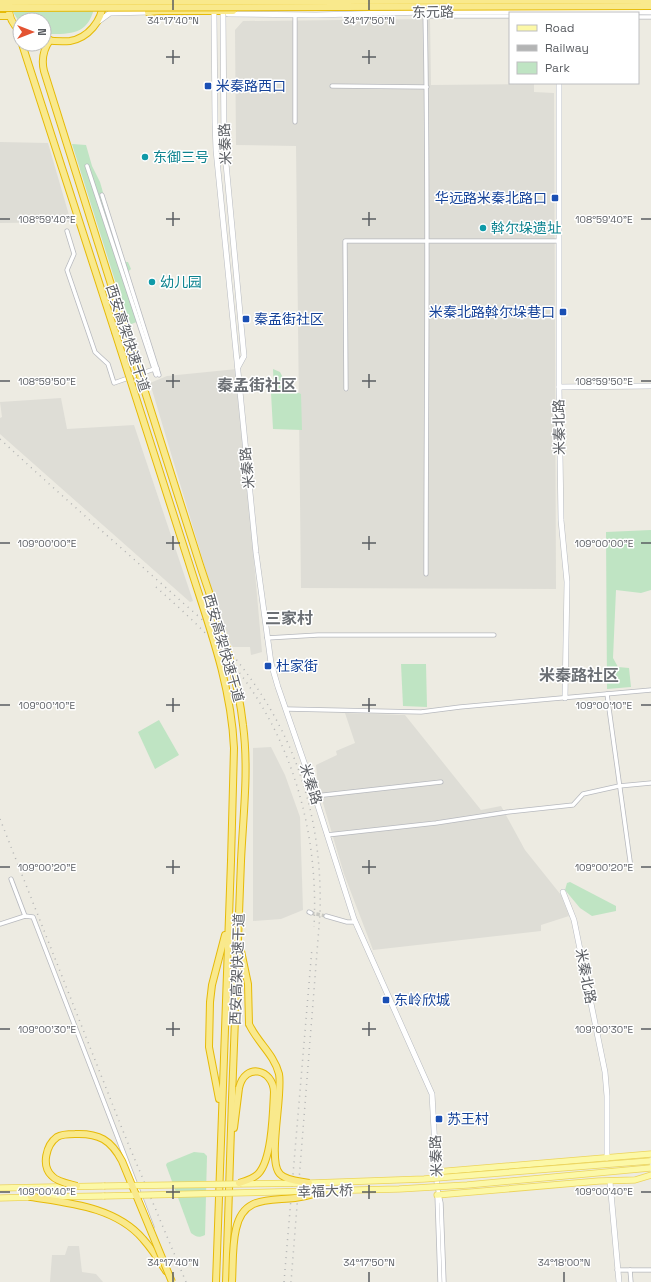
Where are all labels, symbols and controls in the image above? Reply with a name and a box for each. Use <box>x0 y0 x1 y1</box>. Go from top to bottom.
street label: 东元路 <box>412 3 454 21</box>
north arrow <box>12 12 52 52</box>
legend <box>509 12 639 84</box>
text: 34°17'40"N <box>147 14 199 27</box>
text: 34°17'50"N <box>343 14 395 27</box>
text: Road <box>545 20 574 36</box>
text: N <box>35 28 49 36</box>
text: Railway <box>545 40 589 56</box>
text: Park <box>545 60 570 76</box>
place label: 米秦路西口 <box>216 77 286 95</box>
marker: 米秦路西口 <box>203 81 213 91</box>
street label: 米秦路 <box>215 123 235 165</box>
place label: 东御三号 <box>153 148 209 166</box>
marker: 东御三号 <box>140 152 150 162</box>
place label: 华远路米秦北路口 <box>435 189 547 207</box>
marker: 华远路米秦北路口 <box>550 193 560 203</box>
text: 108°59'40"E <box>18 213 76 226</box>
text: 108°59'40"E <box>575 213 633 226</box>
place label: 斡尔垛遗址 <box>491 219 561 237</box>
marker: 斡尔垛遗址 <box>478 223 488 233</box>
place label: 幼儿园 <box>160 273 202 291</box>
marker: 幼儿园 <box>147 277 157 287</box>
street label: 西安高架快速干道 <box>102 282 154 394</box>
place label: 米秦北路斡尔垛巷口 <box>429 303 555 321</box>
marker: 米秦北路斡尔垛巷口 <box>558 307 568 317</box>
place label: 秦孟街社区 <box>254 310 324 328</box>
marker: 秦孟街社区 <box>241 314 251 324</box>
text: 108°59'50"E <box>18 375 76 388</box>
district label: 秦孟街社区 <box>217 375 297 396</box>
text: 108°59'50"E <box>575 375 633 388</box>
street label: 米秦北路 <box>550 399 568 455</box>
street label: 米秦路 <box>236 446 258 490</box>
text: 109°00'00"E <box>18 537 77 550</box>
text: 109°00'00"E <box>575 537 634 550</box>
street label: 西安高架快速干道 <box>200 592 248 704</box>
district label: 三家村 <box>265 608 313 629</box>
place label: 杜家街 <box>276 657 318 675</box>
marker: 杜家街 <box>263 661 273 671</box>
district label: 米秦路社区 <box>539 665 619 686</box>
text: 109°00'10"E <box>19 699 76 712</box>
text: 109°00'10"E <box>576 699 633 712</box>
street label: 米秦路 <box>296 761 326 807</box>
text: 109°00'20"E <box>18 861 76 874</box>
text: 109°00'20"E <box>575 861 633 874</box>
street label: 西安高架快速干道 <box>226 913 248 1025</box>
street label: 米秦北路 <box>572 947 600 1005</box>
place label: 东岭欣城 <box>394 991 450 1009</box>
marker: 东岭欣城 <box>381 995 391 1005</box>
text: 109°00'30"E <box>18 1023 76 1036</box>
text: 109°00'30"E <box>575 1023 633 1036</box>
place label: 苏王村 <box>447 1110 489 1128</box>
marker: 苏王村 <box>434 1114 444 1124</box>
street label: 米秦路 <box>426 1135 446 1177</box>
street label: 幸福大桥 <box>297 1181 353 1201</box>
text: 109°00'40"E <box>18 1185 76 1198</box>
text: 109°00'40"E <box>575 1185 633 1198</box>
text: 34°17'40"N <box>147 1256 199 1269</box>
text: 34°17'50"N <box>343 1256 395 1269</box>
text: 34°18'00"N <box>538 1256 590 1269</box>

